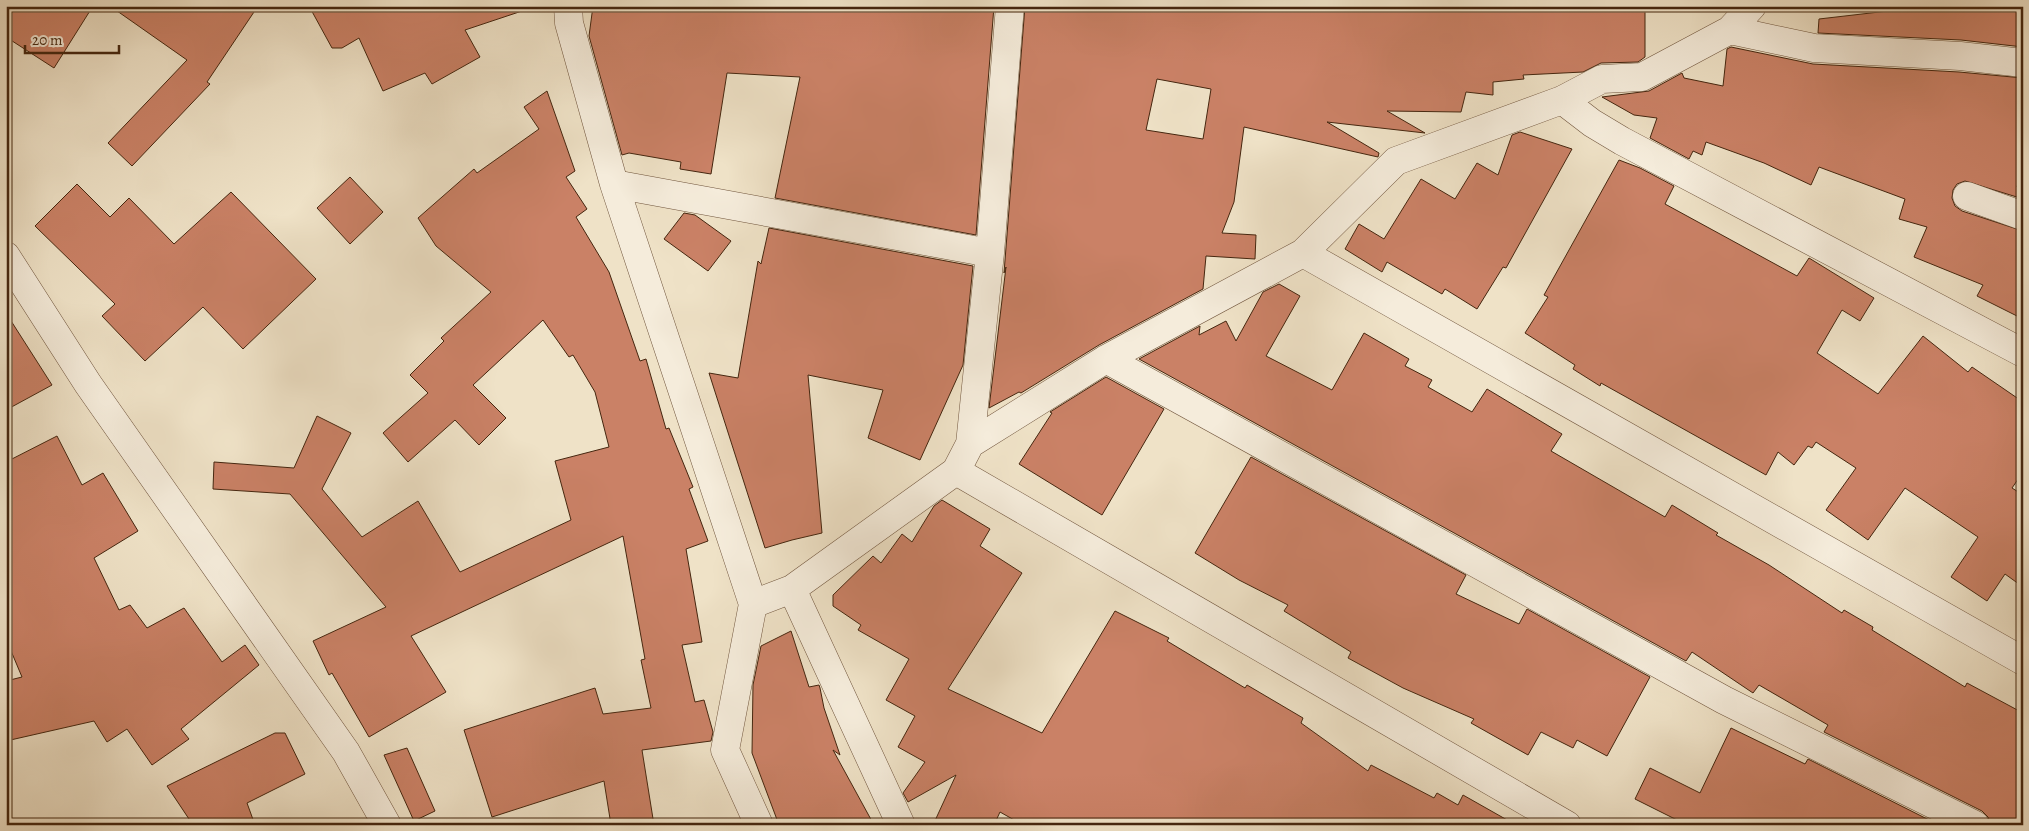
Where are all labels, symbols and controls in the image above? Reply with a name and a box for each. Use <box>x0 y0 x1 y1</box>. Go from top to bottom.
scale bar <box>25 22 119 54</box>
text: 20 m <box>32 30 63 50</box>

